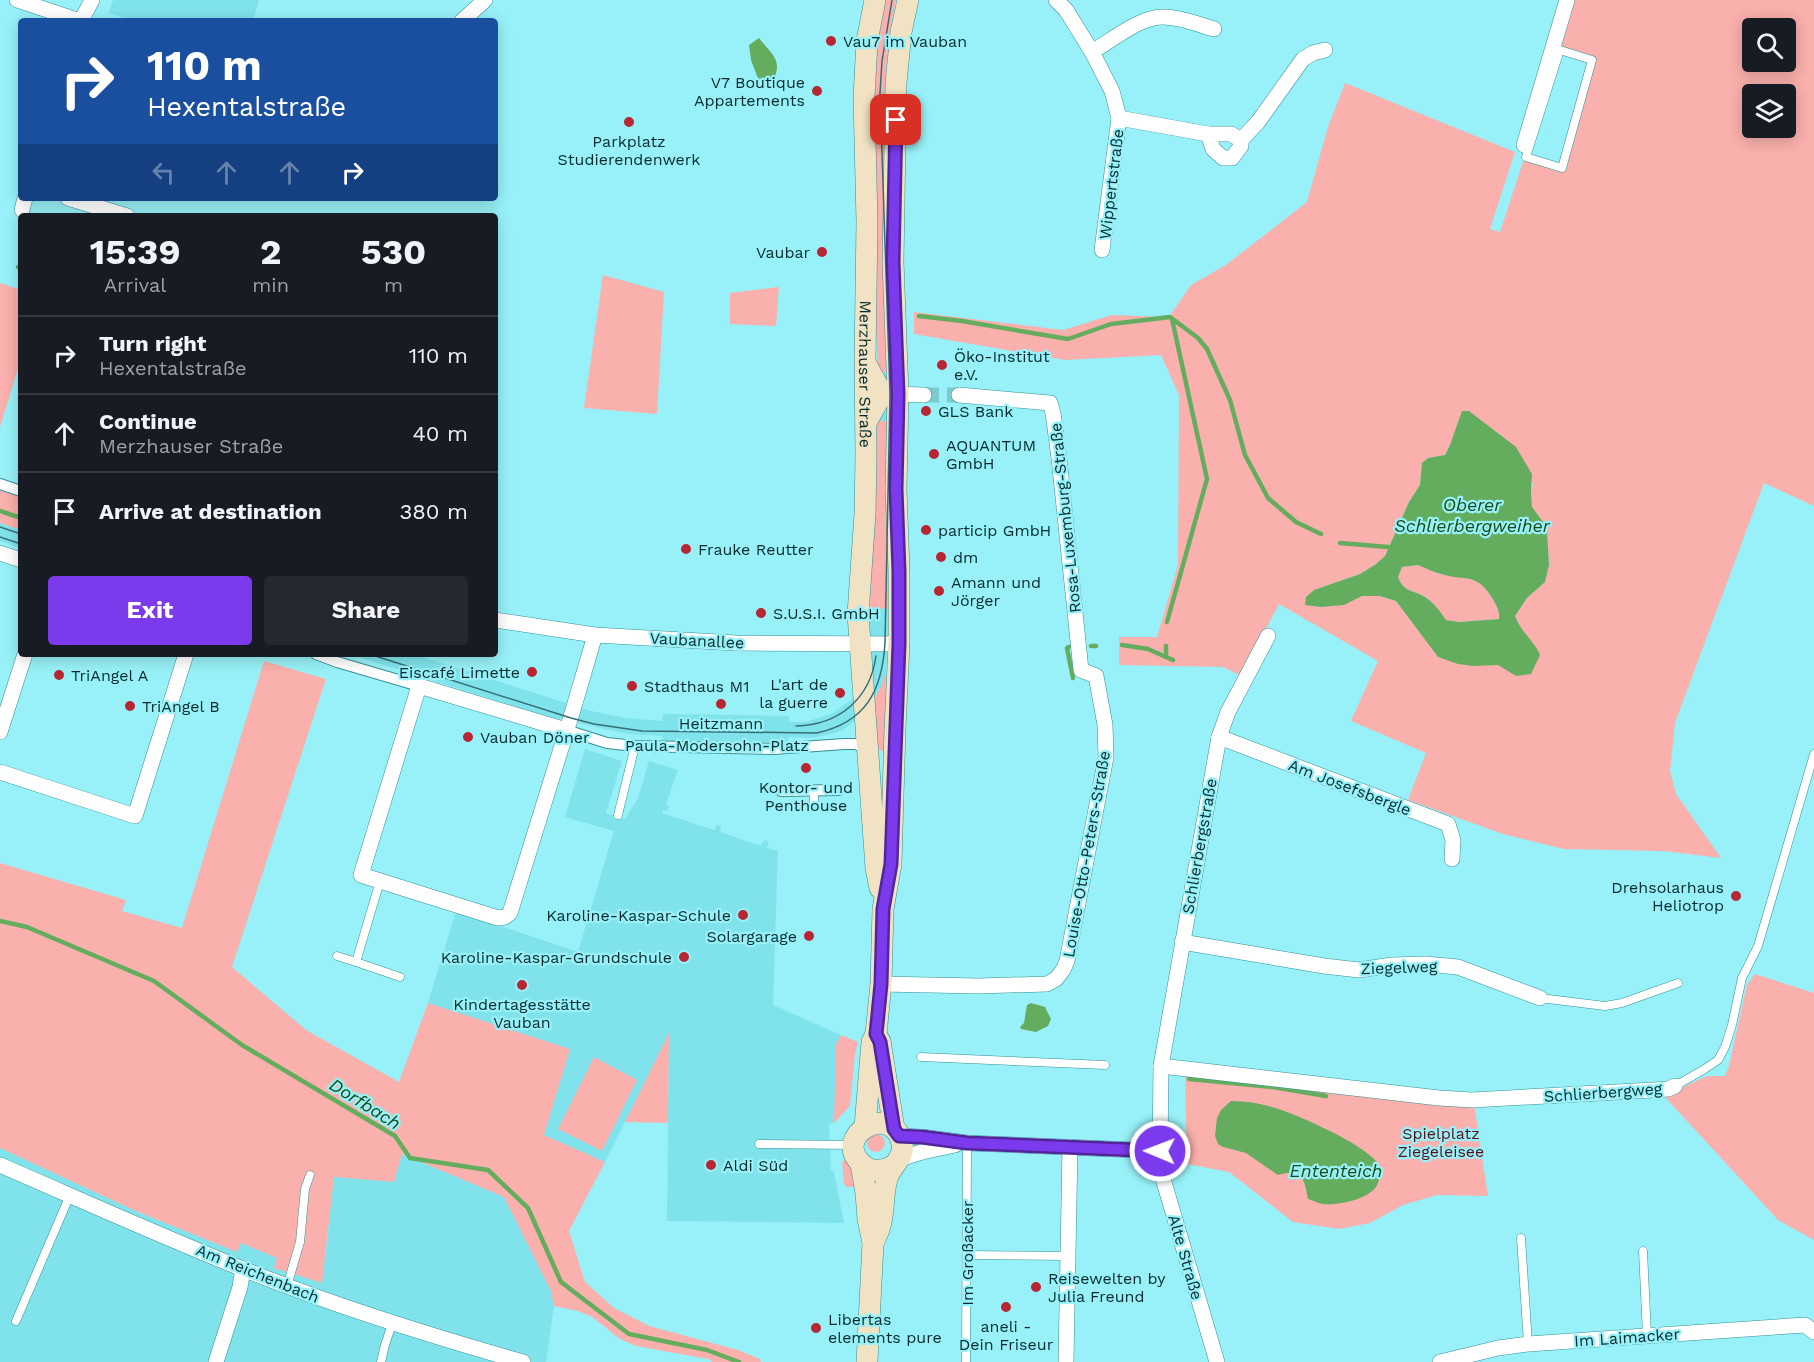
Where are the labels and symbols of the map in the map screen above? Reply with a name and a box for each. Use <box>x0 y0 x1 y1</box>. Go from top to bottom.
place label: Vau7 im Vauban <box>843 32 967 51</box>
marker: Vau7 im Vauban <box>824 34 838 48</box>
place label: V7 Boutique Appartements <box>694 73 805 110</box>
marker: V7 Boutique Appartements <box>810 84 824 98</box>
pin <box>870 94 921 145</box>
marker: Parkplatz Studierendenwerk <box>622 115 636 129</box>
street label: Wippertstraße <box>1095 128 1128 240</box>
place label: Parkplatz Studierendenwerk <box>558 132 700 169</box>
place label: Vaubar <box>756 243 810 262</box>
marker: Vaubar <box>815 245 829 259</box>
street label: Merzhauser Straße <box>855 300 875 448</box>
place label: Öko-Institut e.V. <box>954 347 1050 384</box>
marker: Öko-Institut e.V. <box>935 358 949 372</box>
place label: GLS Bank <box>938 402 1013 421</box>
marker: GLS Bank <box>919 404 933 418</box>
street label: Rosa-Luxemburg-Straße <box>1046 422 1085 614</box>
place label: AQUANTUM GmbH <box>946 436 1036 473</box>
marker: AQUANTUM GmbH <box>927 447 941 461</box>
water label: Oberer Schlierbergweiher <box>1394 494 1551 536</box>
place label: particip GmbH <box>938 521 1051 540</box>
marker: particip GmbH <box>919 523 933 537</box>
place label: Frauke Reutter <box>698 540 814 559</box>
marker: Frauke Reutter <box>679 542 693 556</box>
place label: dm <box>953 548 978 567</box>
marker: dm <box>934 550 948 564</box>
place label: Amann und Jörger <box>951 573 1041 610</box>
marker: Amann und Jörger <box>932 584 946 598</box>
place label: S.U.S.I. GmbH <box>773 604 880 623</box>
marker: S.U.S.I. GmbH <box>754 606 768 620</box>
street label: Vaubanallee <box>649 629 745 652</box>
place label: Eiscafé Limette <box>399 663 520 682</box>
marker: Eiscafé Limette <box>525 665 539 679</box>
place label: TriAngel A <box>71 666 149 685</box>
marker: TriAngel A <box>52 668 66 682</box>
place label: L'art de la guerre <box>759 675 828 712</box>
place label: Stadthaus M1 <box>644 677 749 696</box>
marker: Stadthaus M1 <box>625 679 639 693</box>
marker: L'art de la guerre <box>833 686 847 700</box>
place label: TriAngel B <box>142 697 220 716</box>
marker: Heitzmann <box>714 697 728 711</box>
marker: TriAngel B <box>123 699 137 713</box>
place label: Heitzmann <box>679 714 763 733</box>
place label: Vauban Döner <box>480 728 590 747</box>
marker: Vauban Döner <box>461 730 475 744</box>
street label: Paula-Modersohn-Platz <box>625 736 809 755</box>
street label: Louise-Otto-Peters-Straße <box>1059 749 1114 959</box>
street label: Am Josefsbergle <box>1286 755 1414 820</box>
marker: Kontor- und Penthouse <box>799 761 813 775</box>
street label: Schlierbergstraße <box>1178 777 1221 915</box>
place label: Kontor- und Penthouse <box>759 778 853 815</box>
place label: Drehsolarhaus Heliotrop <box>1611 878 1724 915</box>
marker: Drehsolarhaus Heliotrop <box>1729 889 1743 903</box>
place label: Karoline-Kaspar-Schule <box>546 906 731 925</box>
marker: Karoline-Kaspar-Schule <box>736 908 750 922</box>
place label: Solargarage <box>706 927 797 946</box>
marker: Solargarage <box>802 929 816 943</box>
place label: Karoline-Kaspar-Grundschule <box>441 948 672 967</box>
marker: Karoline-Kaspar-Grundschule <box>677 950 691 964</box>
street label: Ziegelweg <box>1360 957 1438 978</box>
marker: Kindertagesstätte Vauban <box>515 978 529 992</box>
place label: Kindertagesstätte Vauban <box>453 995 591 1032</box>
water label: Dorfbach <box>326 1073 405 1134</box>
street label: Schlierbergweg <box>1543 1079 1663 1106</box>
position arrow <box>1128 1119 1192 1183</box>
park label: Spielplatz Ziegeleisee <box>1398 1124 1484 1161</box>
place label: Aldi Süd <box>723 1156 788 1175</box>
marker: Aldi Süd <box>704 1158 718 1172</box>
water label: Ententeich <box>1290 1160 1382 1181</box>
street label: Im Großacker <box>958 1200 977 1306</box>
street label: Alte Straße <box>1164 1212 1207 1302</box>
street label: Am Reichenbach <box>193 1240 322 1307</box>
place label: Reisewelten by Julia Freund <box>1048 1269 1166 1306</box>
marker: Reisewelten by Julia Freund <box>1029 1280 1043 1294</box>
marker: aneli - Dein Friseur <box>999 1300 1013 1314</box>
place label: Libertas elements pure <box>828 1310 942 1347</box>
place label: aneli - Dein Friseur <box>959 1317 1054 1354</box>
marker: Libertas elements pure <box>809 1321 823 1335</box>
street label: Im Laimacker <box>1573 1324 1681 1351</box>

